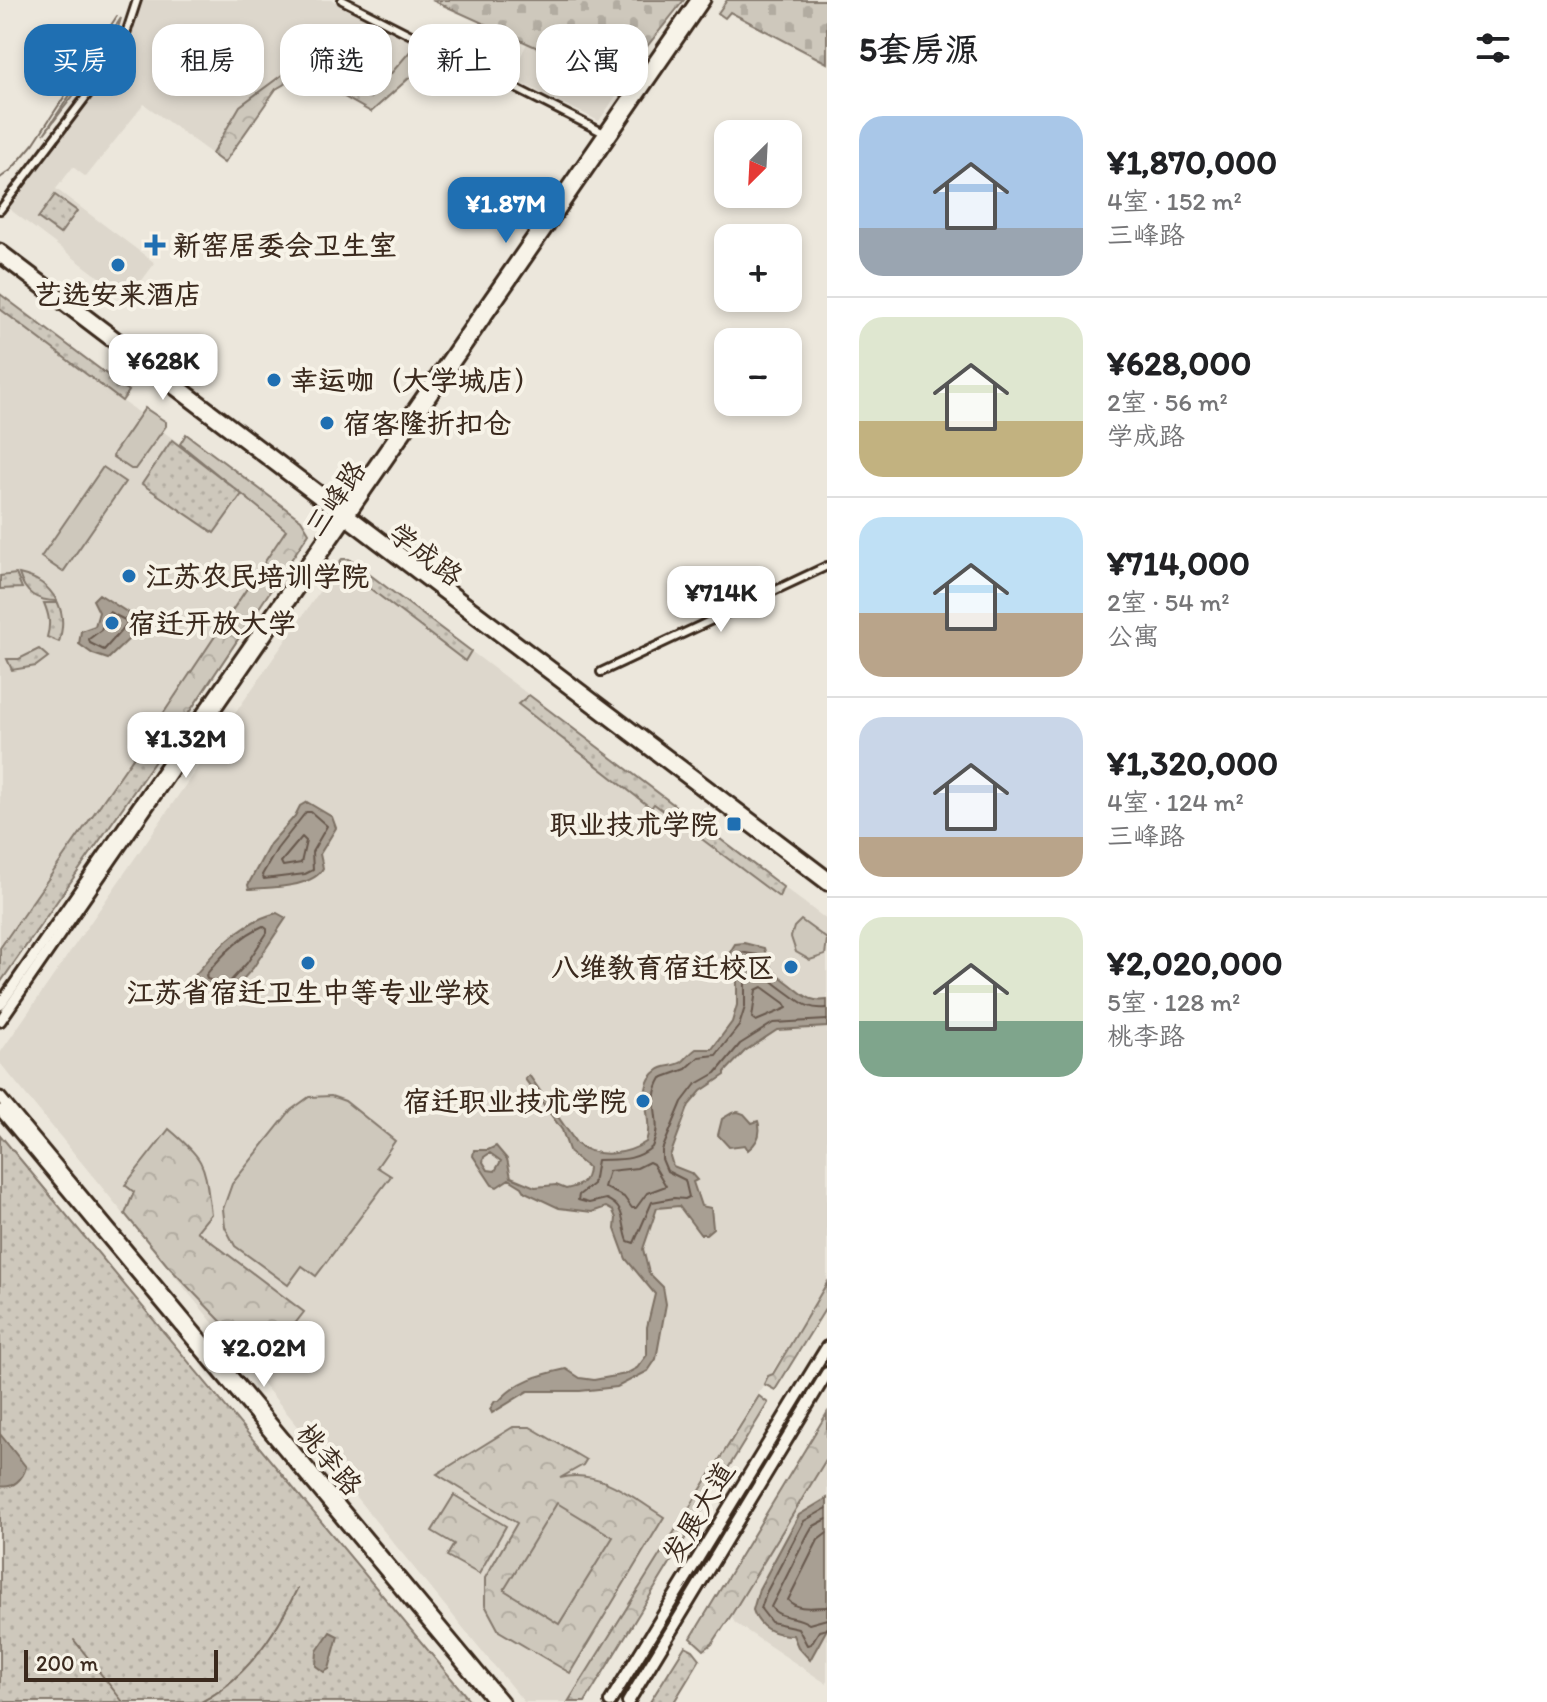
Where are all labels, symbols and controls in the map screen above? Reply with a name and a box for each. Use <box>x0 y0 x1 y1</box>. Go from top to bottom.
chip: 买房 <box>24 24 136 96</box>
chip: 租房 <box>152 24 264 96</box>
chip: 筛选 <box>280 24 392 96</box>
chip: 新上 <box>408 24 520 96</box>
chip: 公寓 <box>536 24 648 96</box>
icon: filters <box>1471 26 1515 70</box>
text: 5套房源 <box>859 29 979 70</box>
north arrow <box>714 120 802 208</box>
map controls <box>714 120 802 416</box>
text: ¥1,870,000 <box>1107 142 1277 183</box>
icon: home <box>923 148 1019 244</box>
pin: ¥1.87M <box>441 177 571 245</box>
text: 4室 · 152 m² <box>1107 185 1242 217</box>
text: ¥1.87M <box>466 187 546 219</box>
text: 三峰路 <box>1107 219 1185 251</box>
button: + <box>714 224 802 312</box>
place label: 新窑居委会卫生室 <box>173 228 397 262</box>
marker: 新窑居委会卫生室 <box>144 234 166 256</box>
marker: 艺选安来酒店 <box>109 256 127 274</box>
place label: 艺选安来酒店 <box>34 277 202 311</box>
button: − <box>714 328 802 416</box>
pin: ¥628K <box>107 334 219 402</box>
text: ¥628,000 <box>1107 343 1251 384</box>
text: ¥628K <box>127 344 199 376</box>
icon: home <box>923 349 1019 445</box>
place label: 幸运咖（大学城店） <box>290 363 542 397</box>
marker: 幸运咖（大学城店） <box>265 371 283 389</box>
text: 2室 · 56 m² <box>1107 386 1228 418</box>
place label: 宿客隆折扣仓 <box>343 406 511 440</box>
marker: 宿客隆折扣仓 <box>318 414 336 432</box>
text: 学成路 <box>1107 420 1185 452</box>
street label: 三峰路 <box>297 454 373 542</box>
street label: 学成路 <box>382 515 470 593</box>
text: ¥714,000 <box>1107 543 1250 584</box>
icon: home <box>923 549 1019 645</box>
place label: 江苏农民培训学院 <box>145 559 369 593</box>
pin: ¥714K <box>665 566 777 634</box>
marker: 江苏农民培训学院 <box>120 567 138 585</box>
text: ¥714K <box>685 576 757 608</box>
text: 2室 · 54 m² <box>1107 586 1230 618</box>
place label: 宿迁开放大学 <box>128 606 296 640</box>
marker: 宿迁开放大学 <box>103 614 121 632</box>
text: 公寓 <box>1107 620 1159 652</box>
pin: ¥1.32M <box>121 712 251 780</box>
text: ¥1.32M <box>145 722 227 754</box>
text: ¥1,320,000 <box>1107 743 1278 784</box>
icon: home <box>923 749 1019 845</box>
text: 4室 · 124 m² <box>1107 786 1244 818</box>
place label: 职业技术学院 <box>550 807 718 841</box>
marker: 职业技术学院 <box>725 815 743 833</box>
text: 三峰路 <box>1107 820 1185 852</box>
text: ¥2,020,000 <box>1107 943 1283 984</box>
icon: home <box>923 949 1019 1045</box>
place label: 八维教育宿迁校区 <box>551 950 775 984</box>
marker: 江苏省宿迁卫生中等专业学校 <box>299 954 317 972</box>
marker: 八维教育宿迁校区 <box>782 958 800 976</box>
place label: 江苏省宿迁卫生中等专业学校 <box>126 975 490 1009</box>
text: 5室 · 128 m² <box>1107 986 1240 1018</box>
text: 桃李路 <box>1107 1020 1185 1052</box>
place label: 宿迁职业技术学院 <box>403 1084 627 1118</box>
marker: 宿迁职业技术学院 <box>634 1092 652 1110</box>
pin: ¥2.02M <box>199 1321 329 1389</box>
text: ¥2.02M <box>222 1331 306 1363</box>
street label: 桃李路 <box>290 1416 370 1502</box>
street label: 发展大道 <box>655 1455 741 1569</box>
scale bar <box>24 1646 218 1682</box>
text: 200 m <box>36 1650 98 1677</box>

